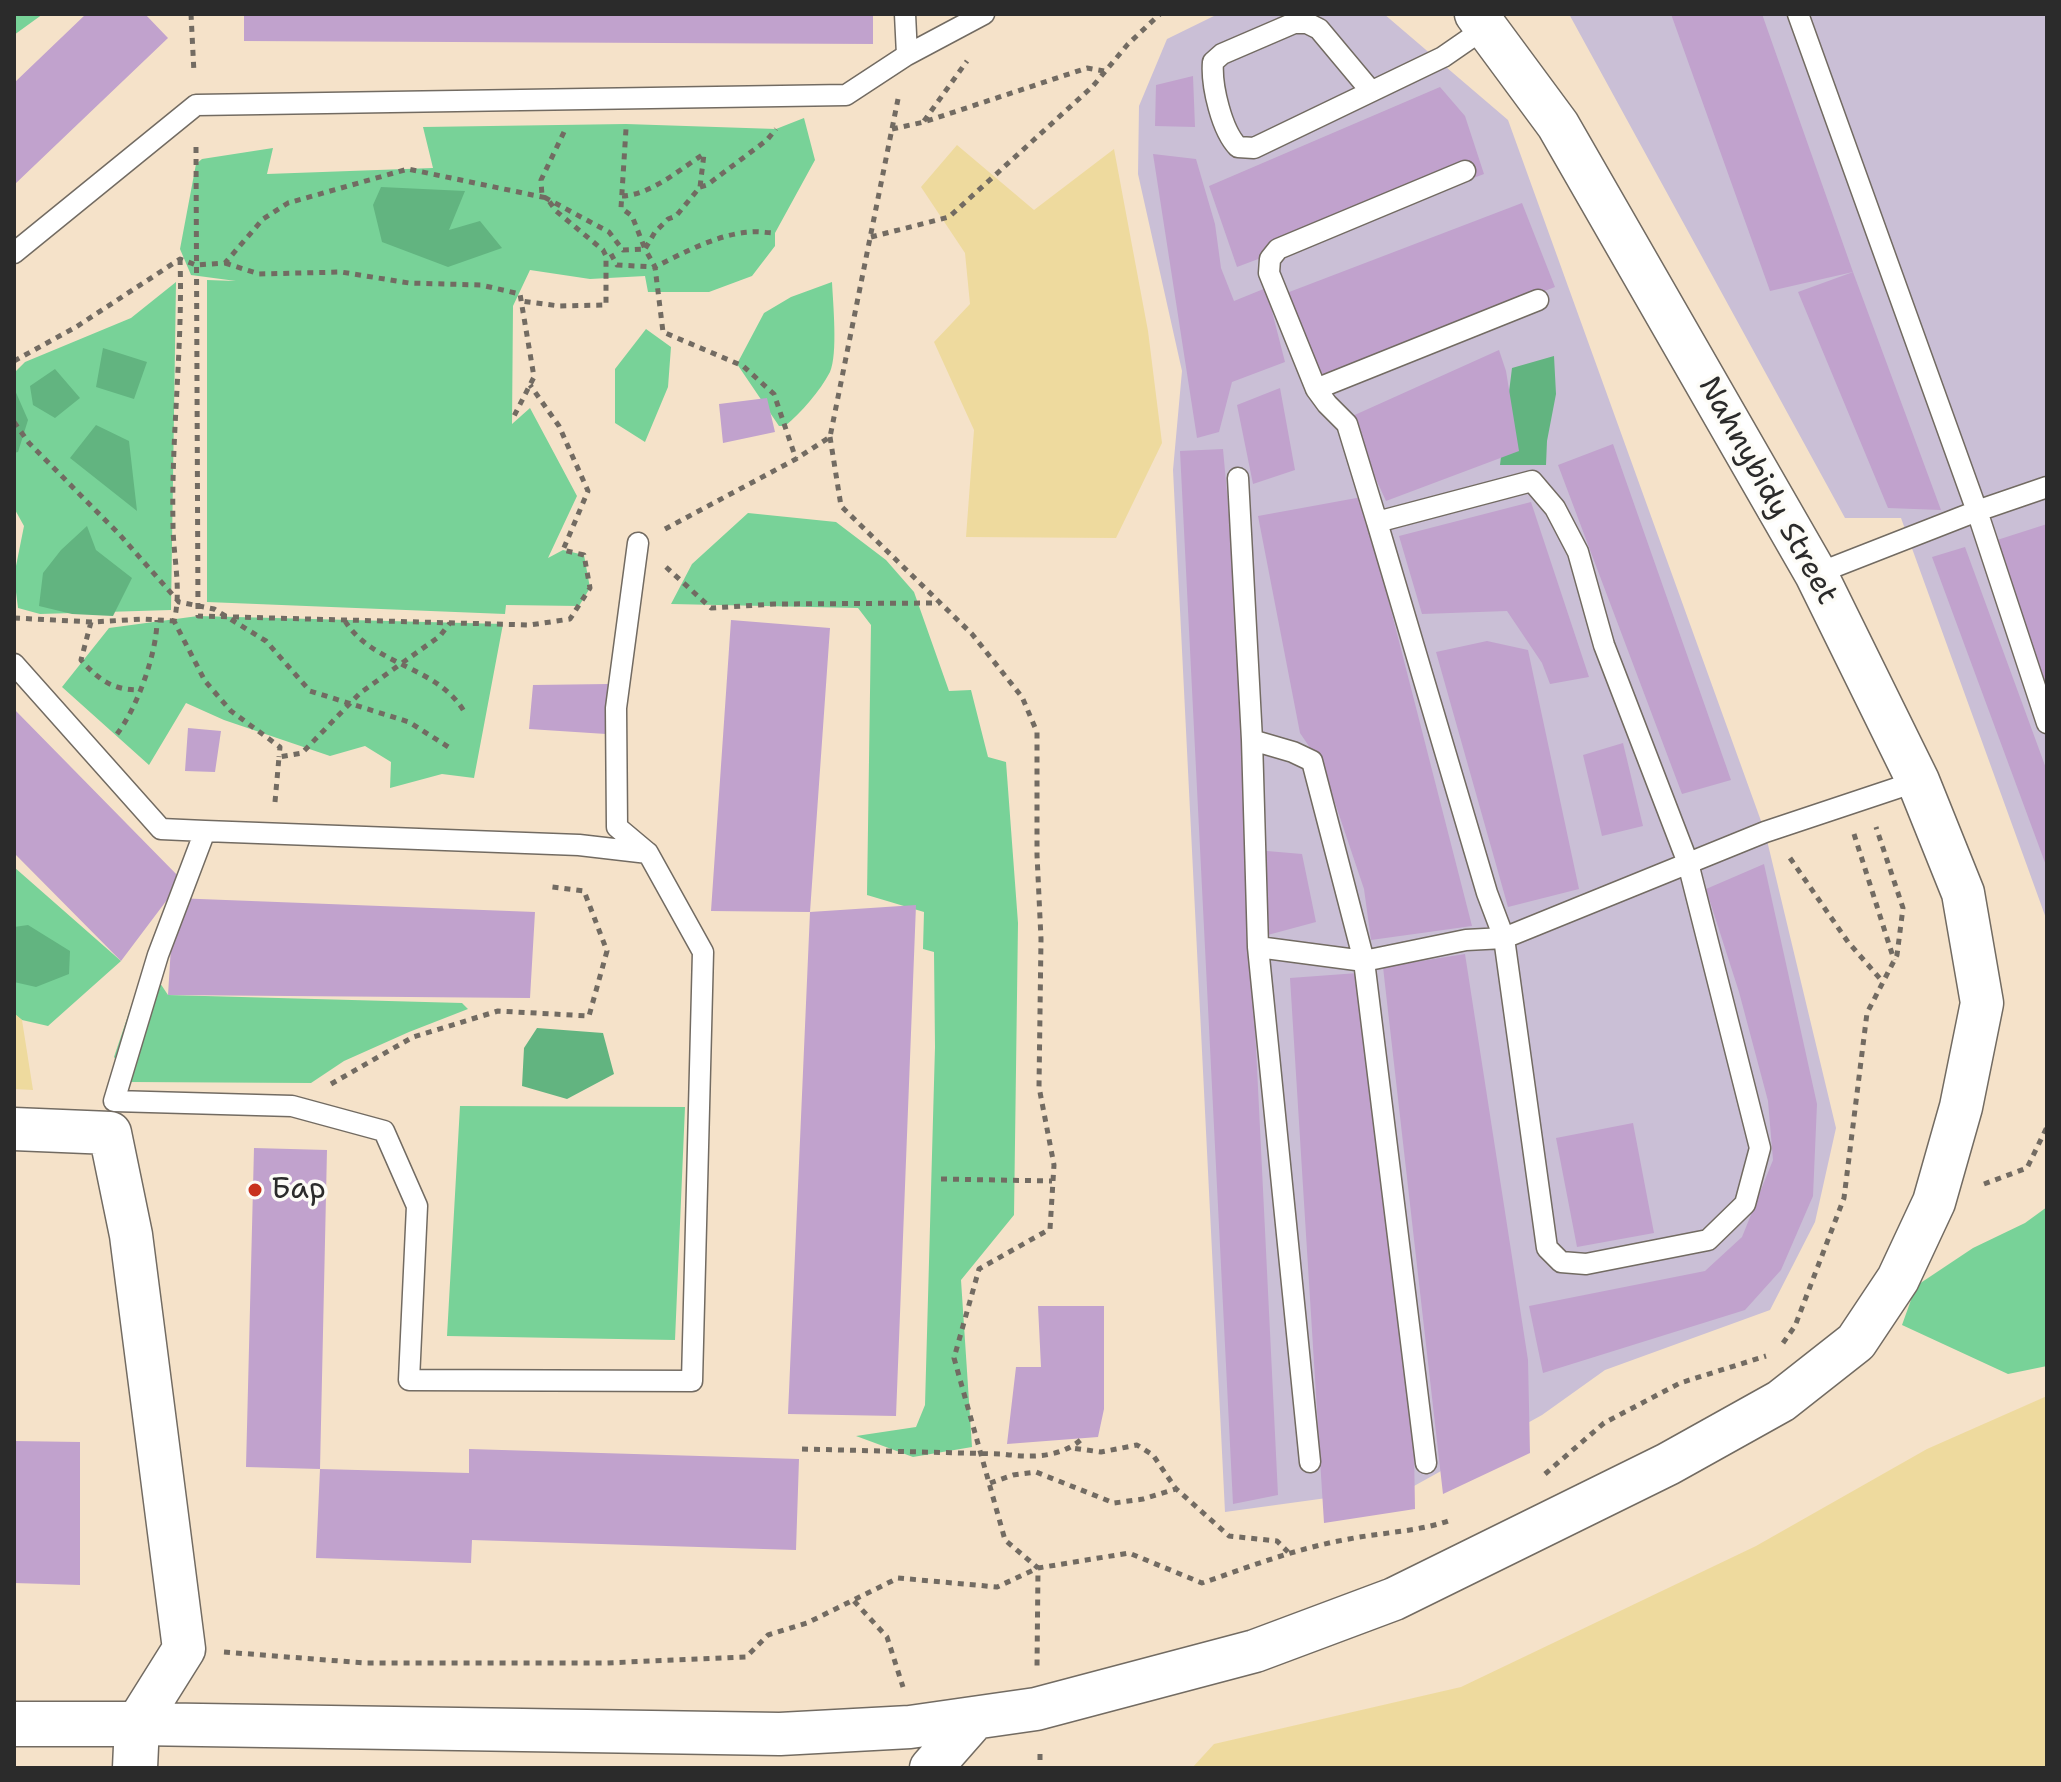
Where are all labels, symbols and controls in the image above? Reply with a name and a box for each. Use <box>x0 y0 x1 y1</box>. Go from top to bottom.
street label: Nahnybidy Street <box>1690 371 1844 611</box>
place label: Бар <box>271 1172 326 1208</box>
marker: Бар <box>246 1181 264 1199</box>

